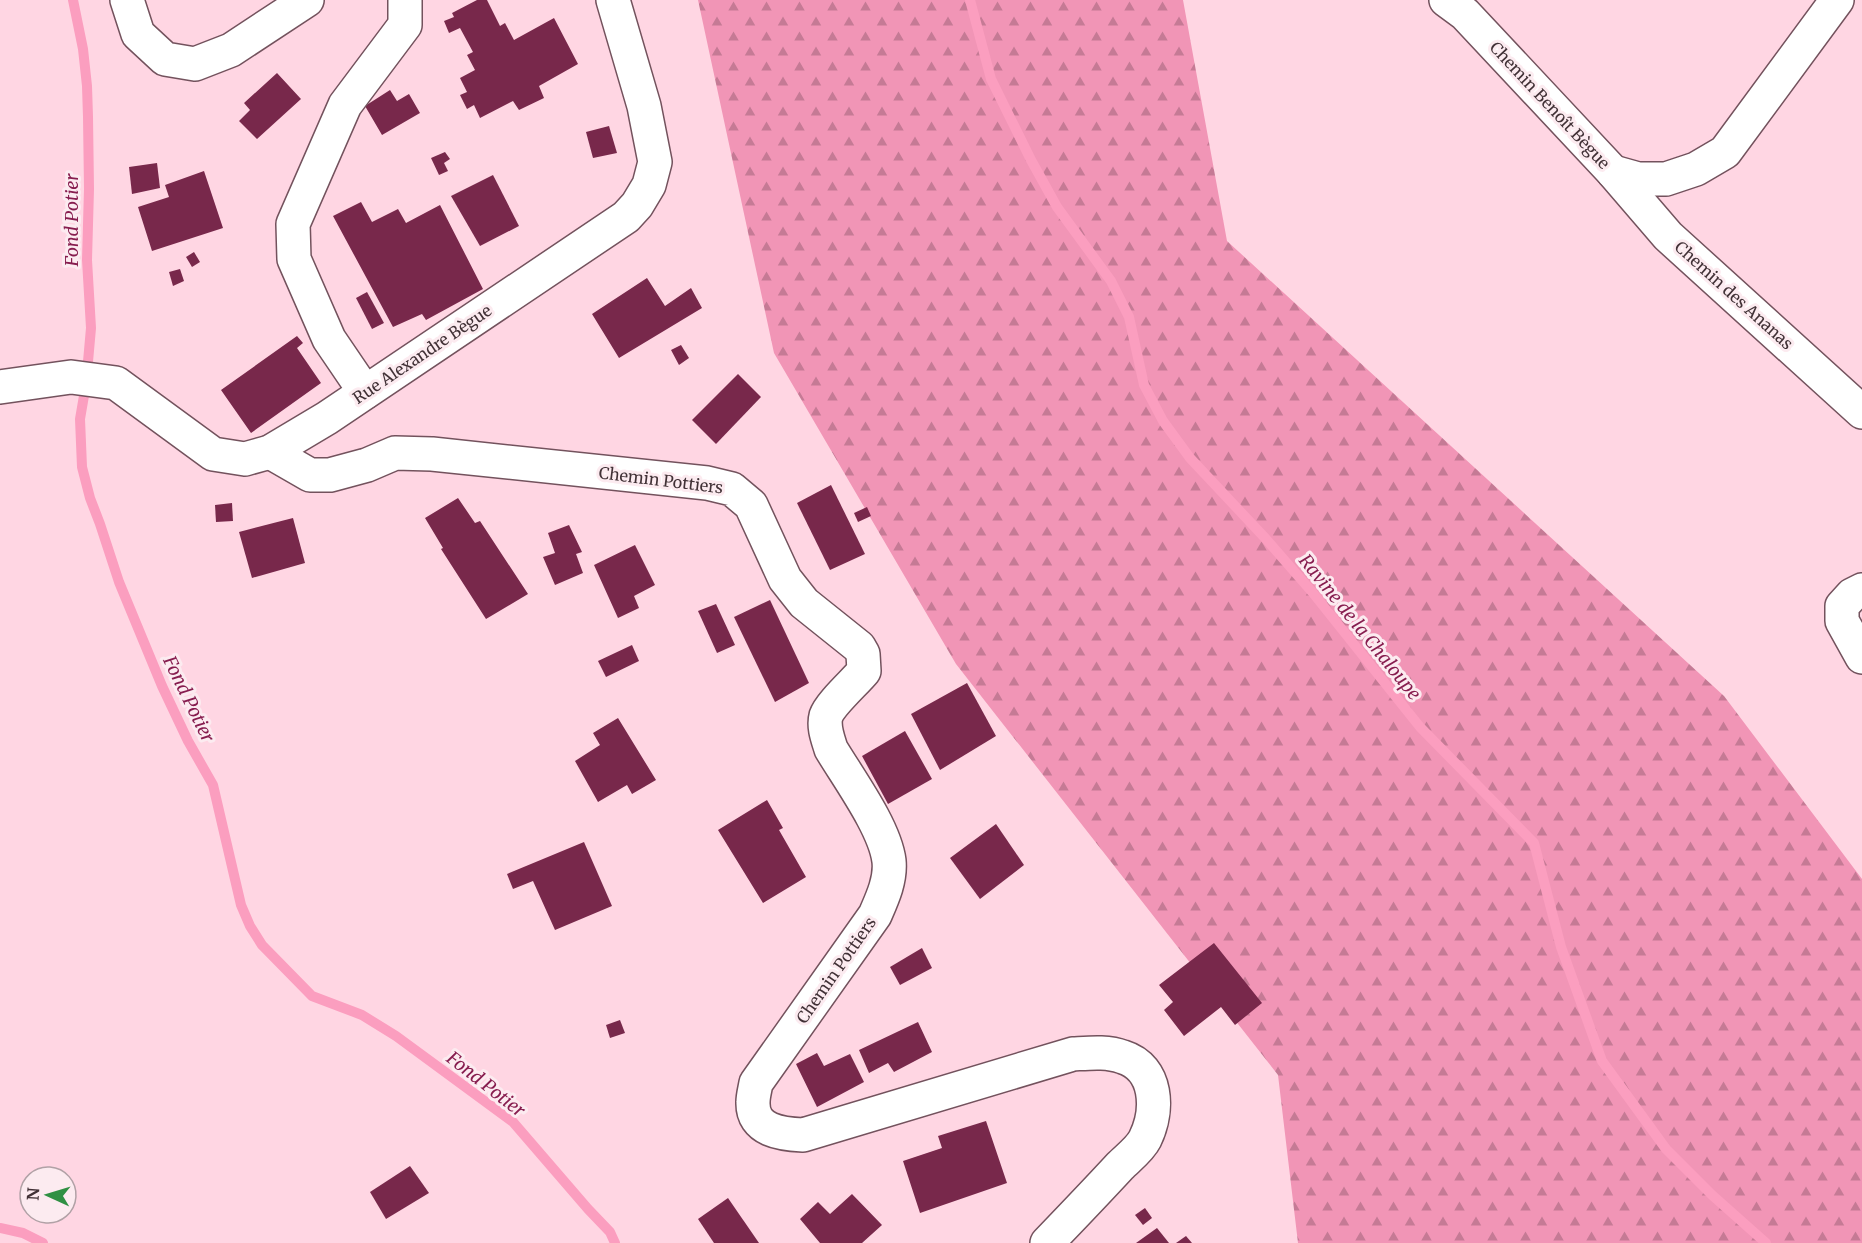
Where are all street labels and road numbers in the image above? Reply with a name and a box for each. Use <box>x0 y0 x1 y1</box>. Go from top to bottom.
street label: Chemin Benoît Bègue <box>1486 37 1614 173</box>
street label: Chemin des Ananas <box>1671 237 1797 353</box>
street label: Rue Alexandre Bègue <box>349 300 495 408</box>
street label: Chemin Pottiers <box>598 462 724 498</box>
street label: Chemin Pottiers <box>792 913 880 1027</box>

